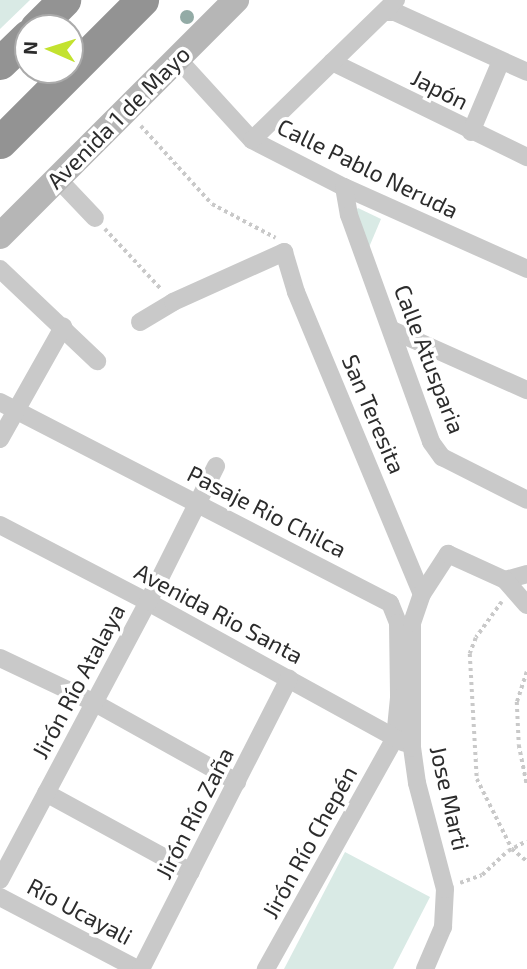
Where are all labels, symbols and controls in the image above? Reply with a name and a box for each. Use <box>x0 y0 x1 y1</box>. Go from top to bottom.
north arrow <box>14 14 84 84</box>
street label: Avenida 1 de Mayo <box>41 40 195 194</box>
text: N <box>18 41 41 55</box>
street label: Japón <box>407 63 473 115</box>
street label: Calle Pablo Neruda <box>273 112 463 224</box>
street label: Calle Atusparia <box>389 280 471 438</box>
street label: San Teresita <box>336 350 412 478</box>
street label: Pasaje Rio Chilca <box>183 459 351 563</box>
street label: Avenida Rio Santa <box>130 557 308 669</box>
street label: Jirón Río Atalaya <box>26 599 130 763</box>
street label: Jirón Río Zaña <box>149 743 239 883</box>
street label: Jose Marti <box>425 743 475 853</box>
street label: Jirón Río Chepén <box>256 761 362 923</box>
street label: Río Ucayali <box>23 872 137 950</box>

